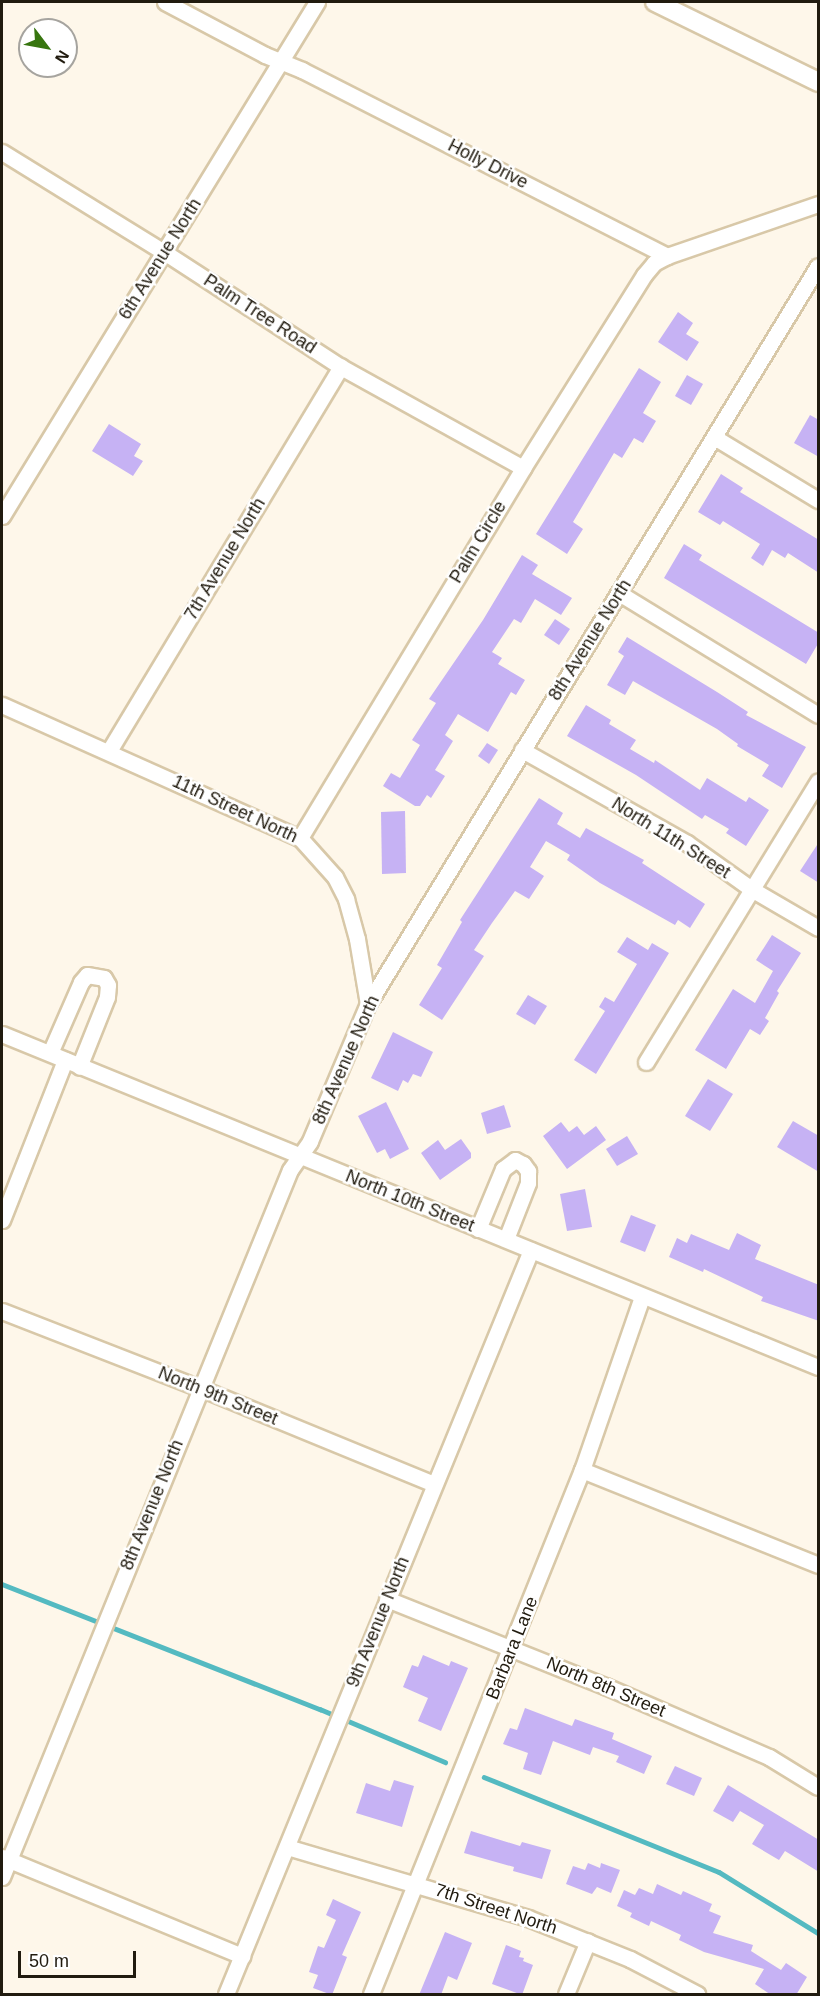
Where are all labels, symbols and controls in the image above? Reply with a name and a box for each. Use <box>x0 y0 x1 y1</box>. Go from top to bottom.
north arrow <box>18 18 78 78</box>
text: N <box>52 47 72 66</box>
street label: Holly Drive <box>444 135 532 193</box>
street label: 6th Avenue North <box>114 194 206 324</box>
street label: Palm Tree Road <box>199 269 321 359</box>
street label: 7th Avenue North <box>180 494 270 624</box>
street label: Palm Circle <box>445 497 511 587</box>
street label: 8th Avenue North <box>544 575 636 705</box>
street label: 11th Street North <box>169 771 301 847</box>
street label: North 11th Street <box>608 793 734 883</box>
street label: 8th Avenue North <box>308 992 384 1128</box>
street label: North 10th Street <box>342 1165 478 1237</box>
street label: North 9th Street <box>155 1362 281 1430</box>
street label: 8th Avenue North <box>116 1436 188 1574</box>
street label: 9th Avenue North <box>342 1553 414 1691</box>
street label: Barbara Lane <box>482 1593 542 1703</box>
street label: North 8th Street <box>543 1652 669 1722</box>
street label: 7th Street North <box>432 1879 560 1939</box>
scale bar <box>21 1939 140 1977</box>
text: 50 m <box>29 1951 69 1971</box>

